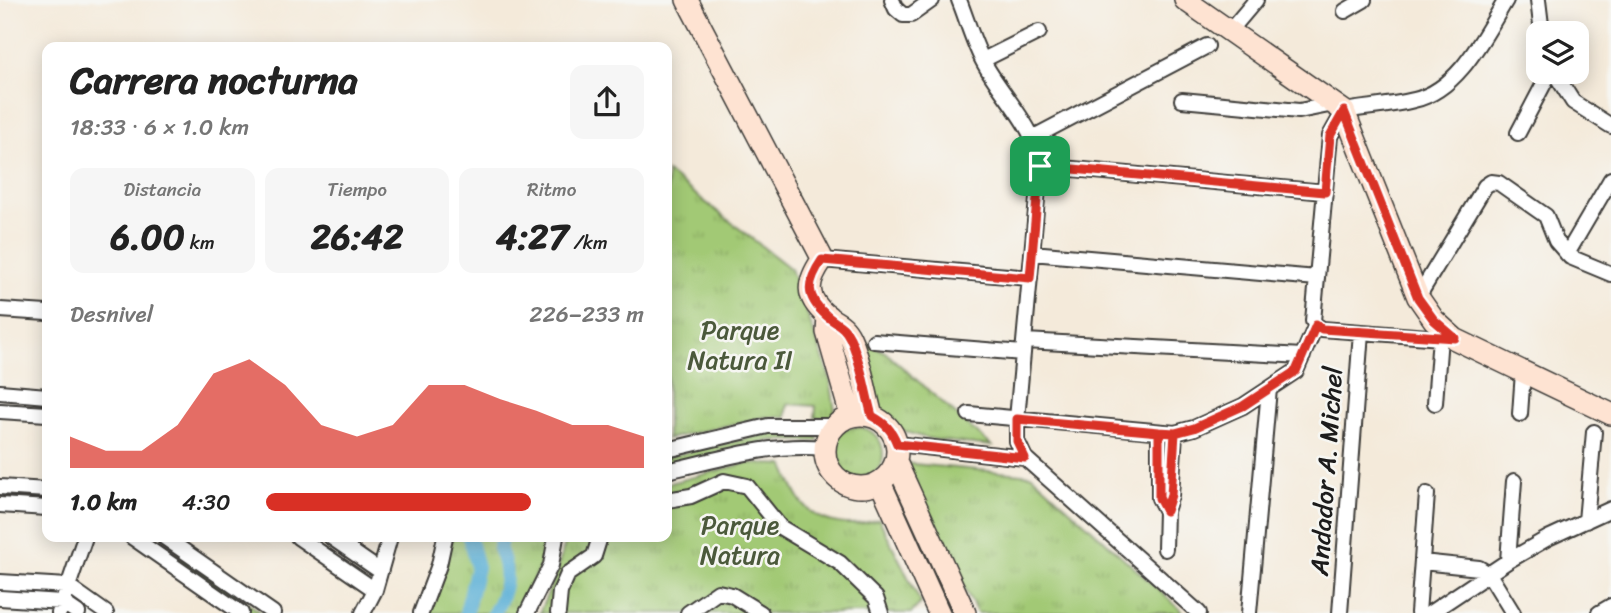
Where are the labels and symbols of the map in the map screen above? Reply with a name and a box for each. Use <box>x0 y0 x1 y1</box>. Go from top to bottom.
pin <box>1010 136 1070 196</box>
park label: Parque Natura II <box>687 307 793 383</box>
street label: Andador A. Michel <box>1296 364 1356 578</box>
park label: Parque Natura <box>700 502 780 578</box>

